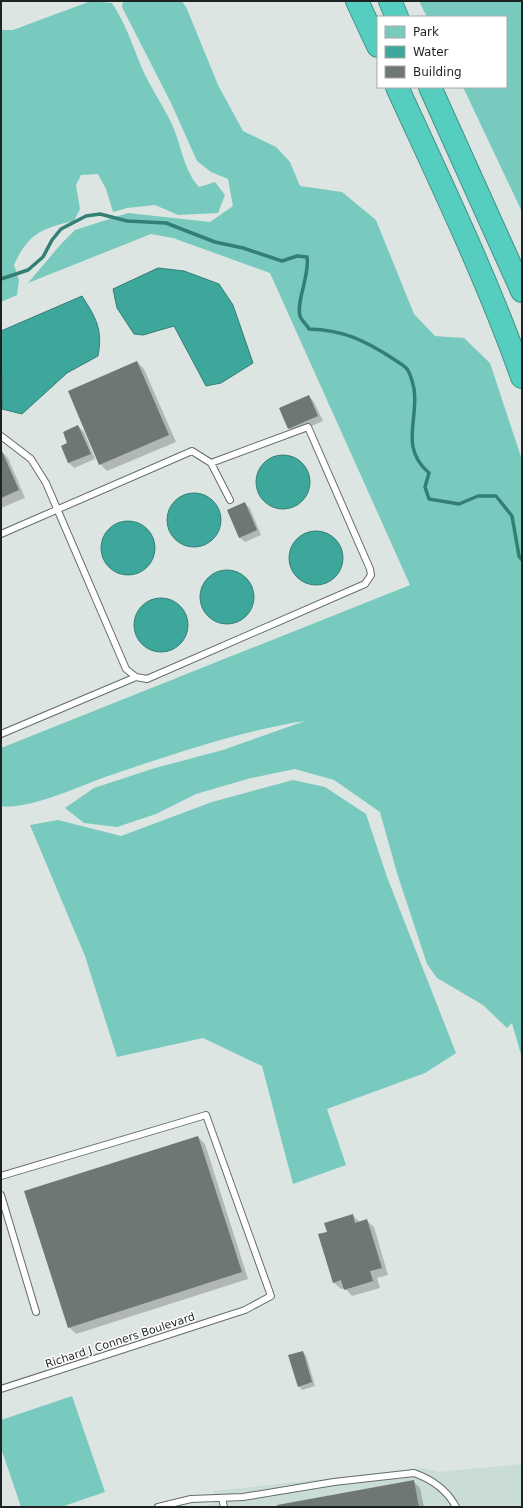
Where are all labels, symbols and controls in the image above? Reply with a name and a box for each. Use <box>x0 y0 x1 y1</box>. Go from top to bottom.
legend <box>377 16 507 88</box>
text: Park <box>413 25 439 39</box>
text: Water <box>413 45 449 59</box>
text: Building <box>413 65 462 79</box>
street label: Richard J Conners Boulevard <box>44 1310 197 1371</box>

